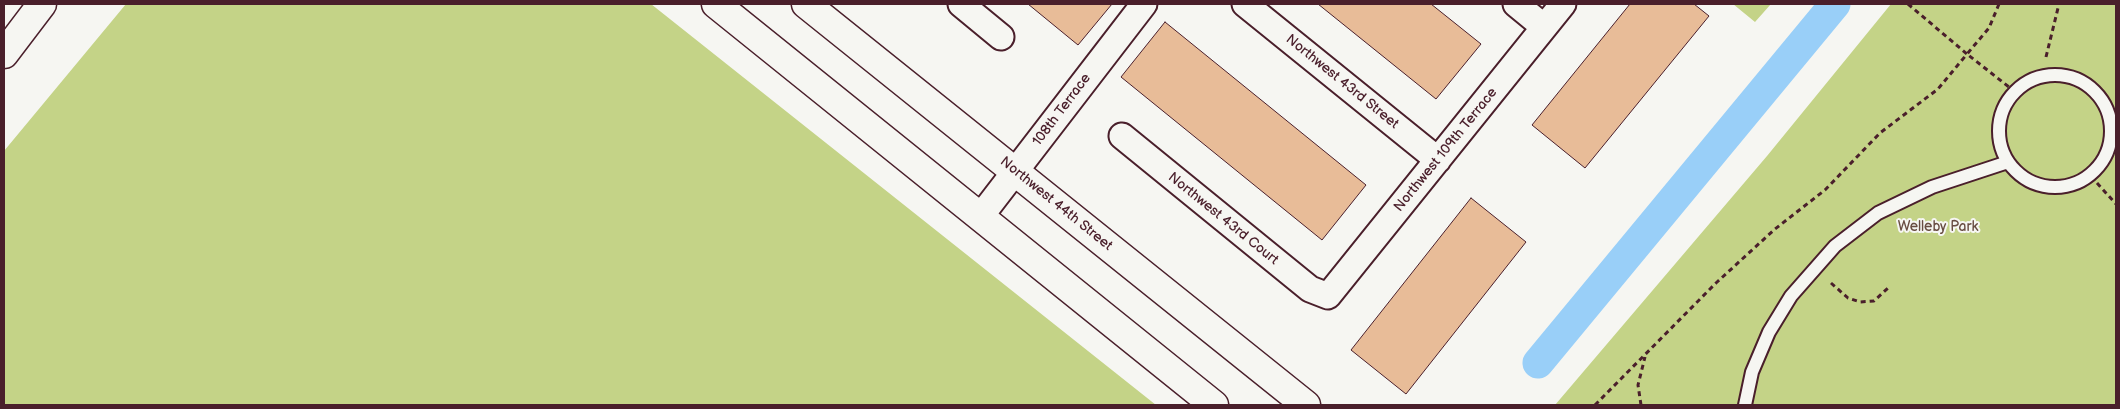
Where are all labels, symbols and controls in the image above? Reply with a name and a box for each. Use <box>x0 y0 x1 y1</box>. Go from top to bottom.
street label: Northwest 43rd Street <box>1282 31 1402 133</box>
street label: 108th Terrace <box>1029 70 1095 150</box>
street label: Northwest 109th Terrace <box>1391 85 1501 215</box>
street label: Northwest 44th Street <box>996 154 1116 254</box>
street label: Northwest 43rd Court <box>1164 169 1282 269</box>
park label: Welleby Park <box>1898 219 1978 235</box>

